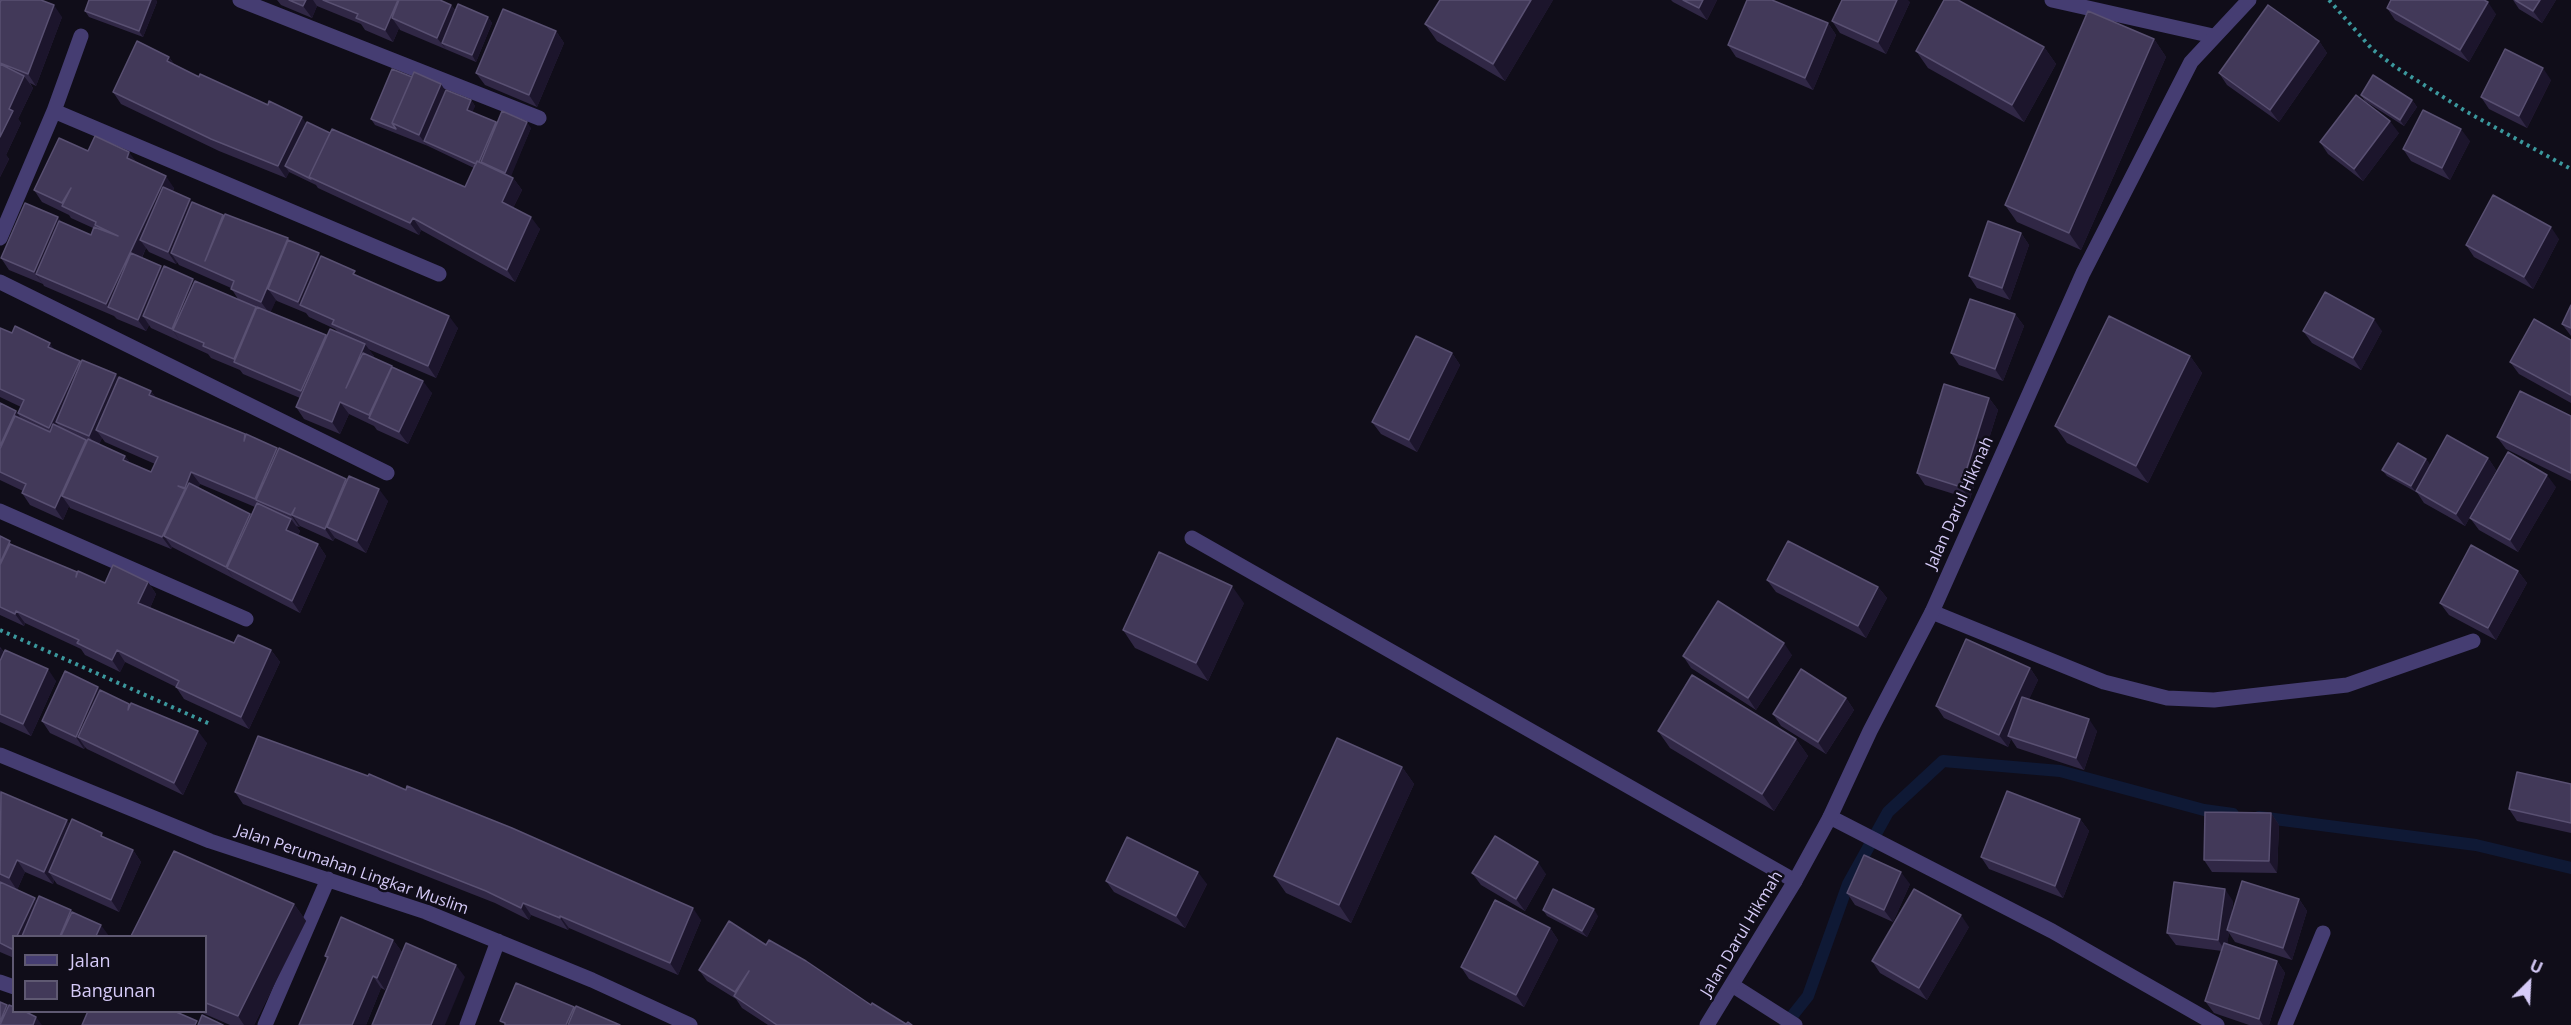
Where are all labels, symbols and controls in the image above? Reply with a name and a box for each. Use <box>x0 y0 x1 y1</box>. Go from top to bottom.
street label: Jalan Darul Hikmah <box>1922 434 1998 572</box>
street label: Jalan Perumahan Lingkar Muslim <box>233 821 471 919</box>
street label: Jalan Darul Hikmah <box>1697 868 1787 1000</box>
legend <box>12 935 207 1013</box>
text: Jalan <box>70 948 110 972</box>
north arrow <box>2499 953 2559 1013</box>
text: U <box>2526 954 2546 979</box>
text: Bangunan <box>70 978 156 1002</box>

